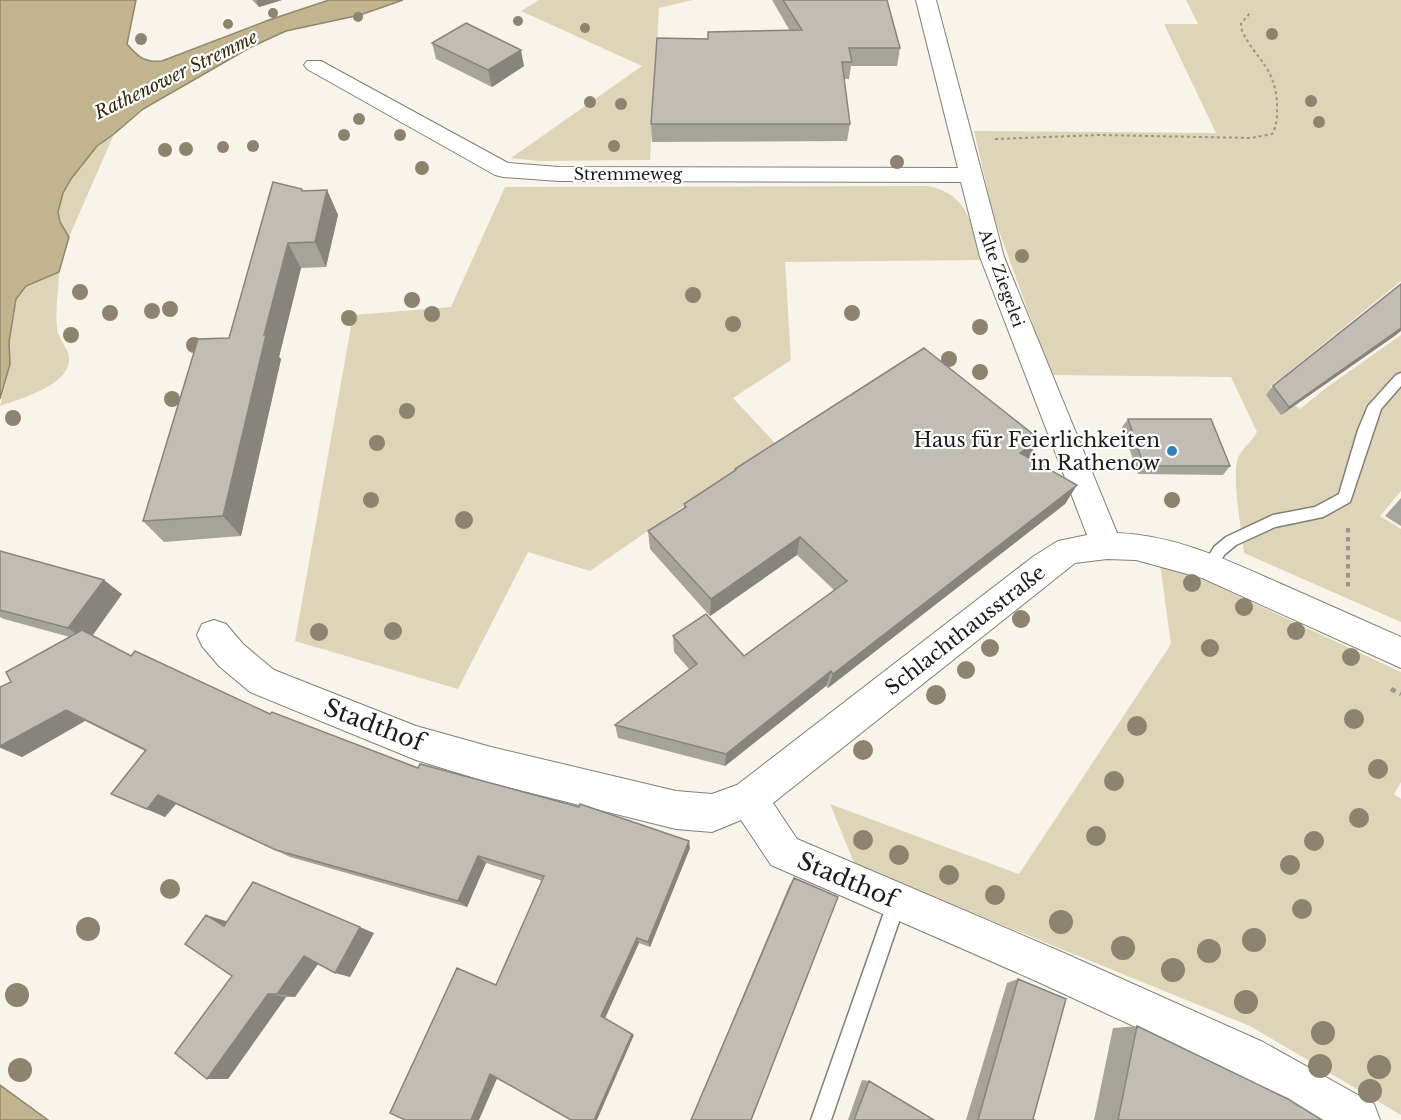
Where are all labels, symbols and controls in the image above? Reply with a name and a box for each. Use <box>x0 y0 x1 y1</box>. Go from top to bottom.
water label: Rathenower Stremme <box>90 26 261 124</box>
street label: Stremmeweg <box>574 164 683 184</box>
street label: Alte Ziegelei <box>975 225 1029 330</box>
place label: Haus für Feierlichkeiten in Rathenow <box>913 428 1160 475</box>
marker: Haus für Feierlichkeiten in Rathenow <box>1165 444 1179 458</box>
street label: Schlachthausstraße <box>880 560 1050 700</box>
street label: Stadthof <box>320 692 431 758</box>
street label: Stadthof <box>793 846 904 915</box>

